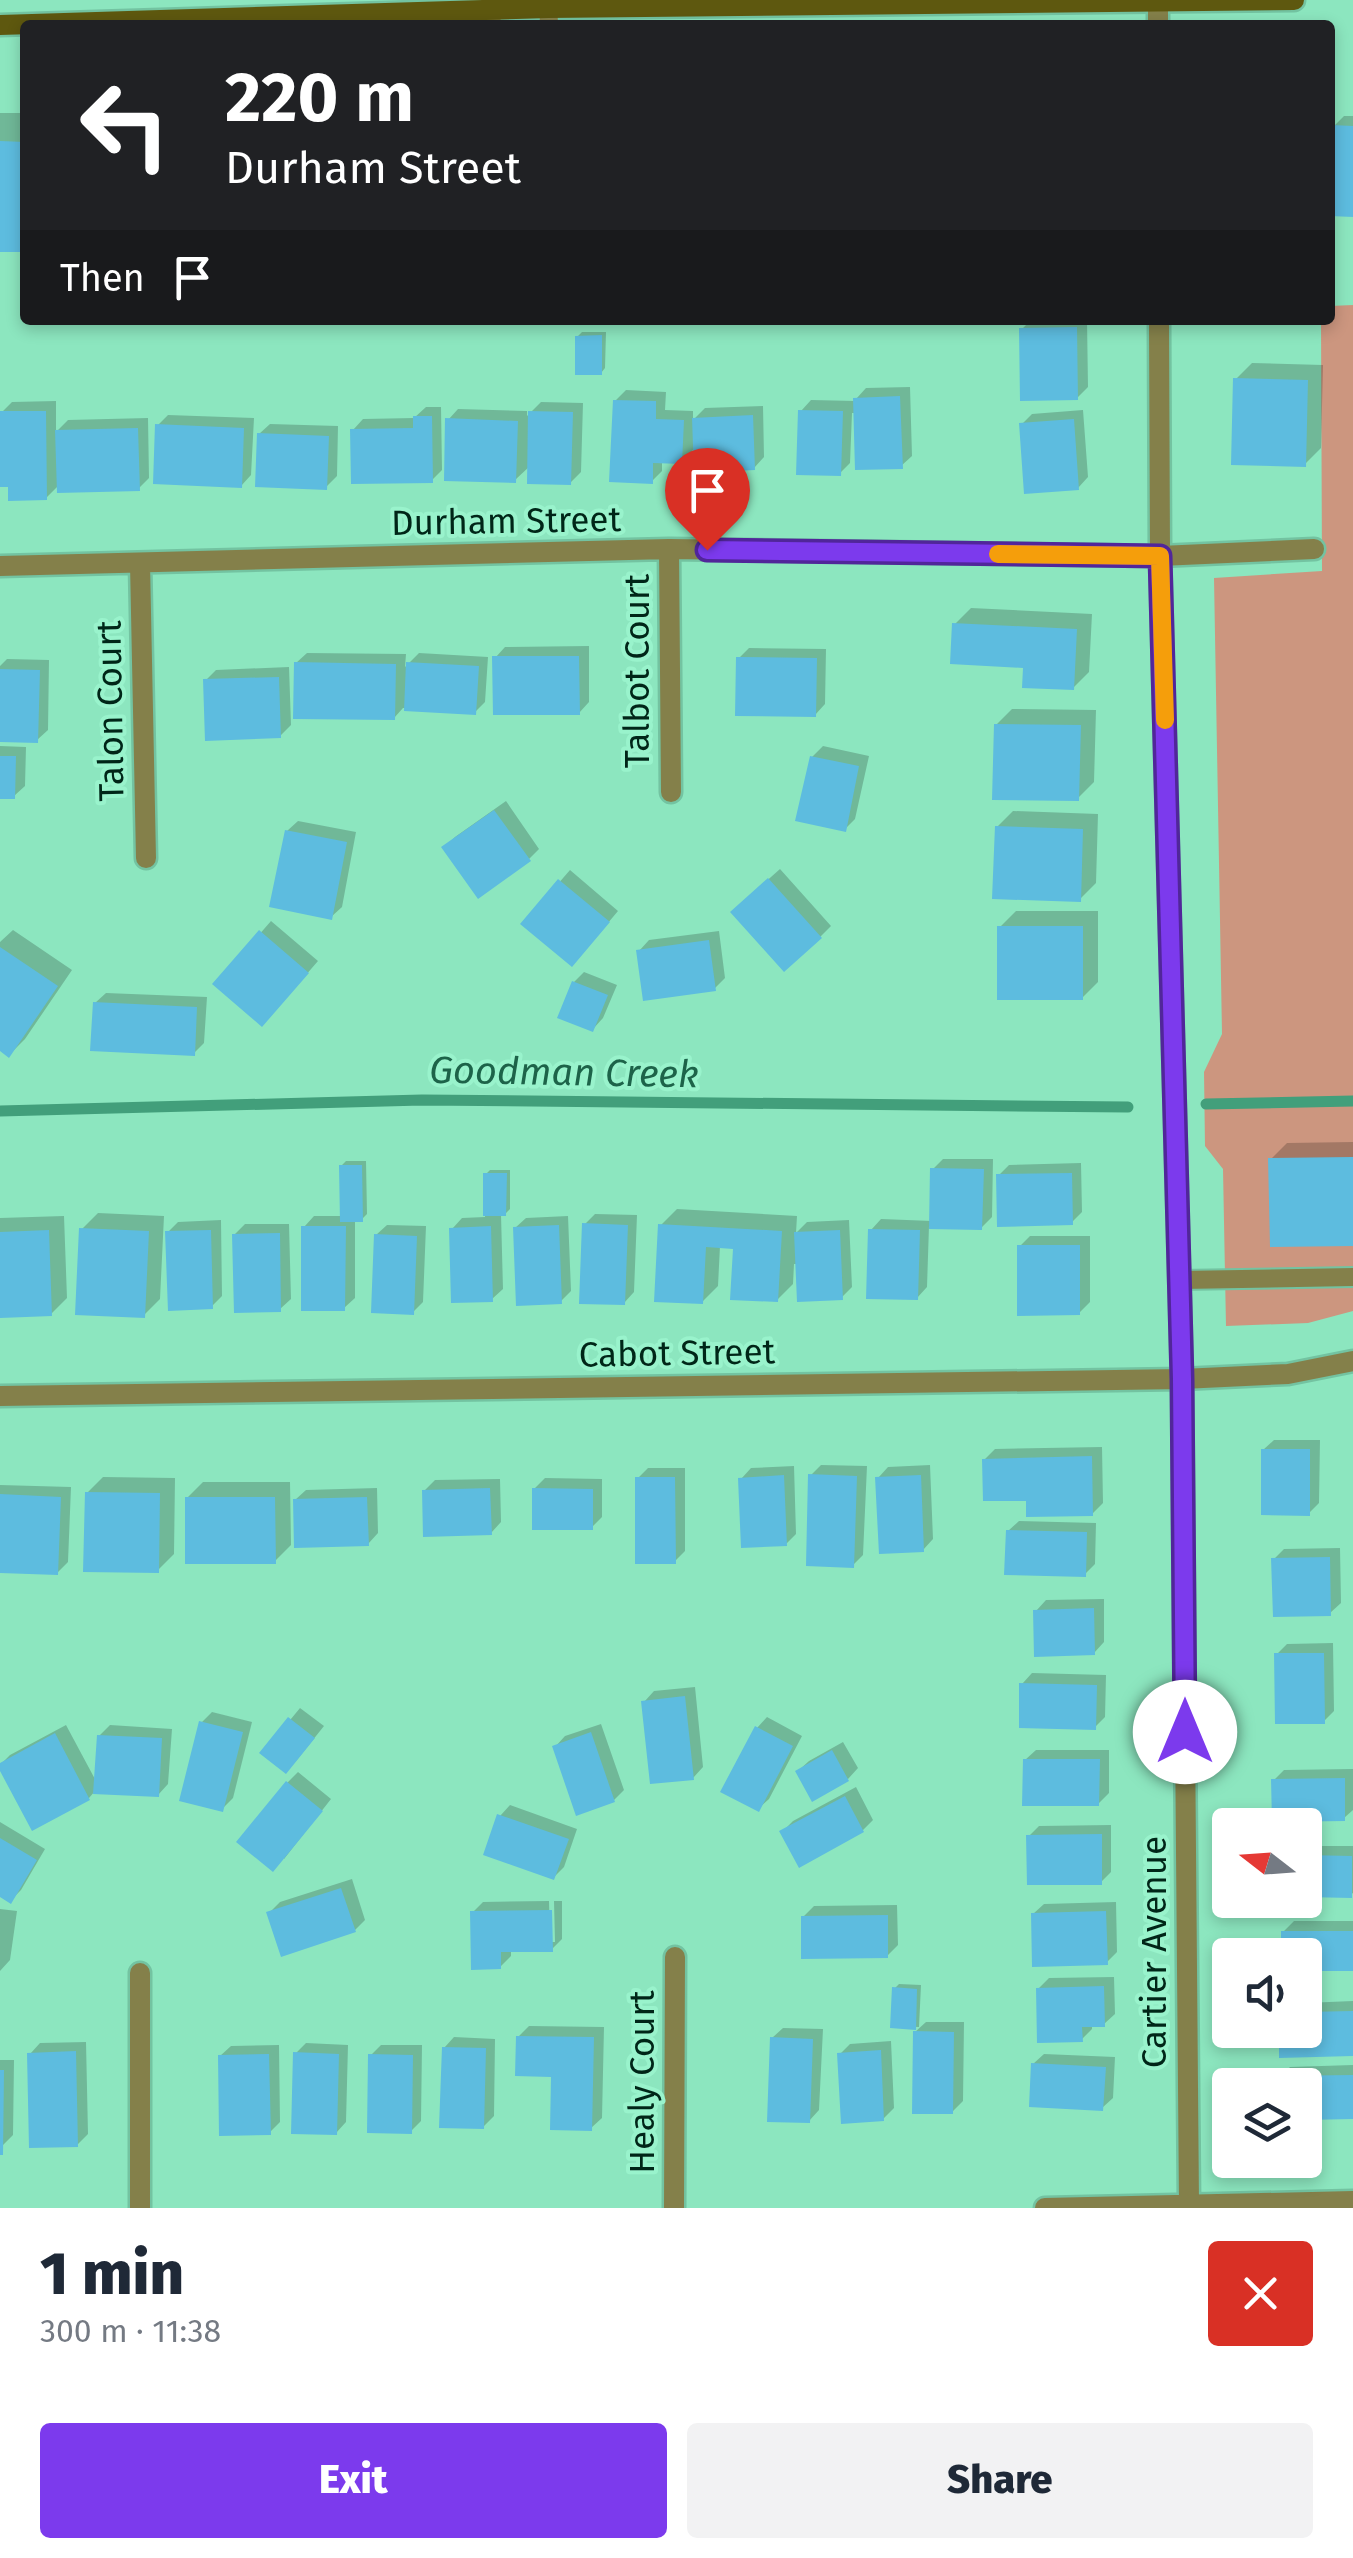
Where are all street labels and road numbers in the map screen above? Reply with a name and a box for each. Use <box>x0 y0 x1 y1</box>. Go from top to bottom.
street label: Durham Street <box>391 498 622 544</box>
street label: Talbot Court <box>616 573 658 768</box>
street label: Talon Court <box>87 620 133 802</box>
street label: Cabot Street <box>578 1330 776 1376</box>
street label: Cartier Avenue <box>1133 1836 1175 2068</box>
street label: Healy Court <box>621 1990 663 2174</box>

